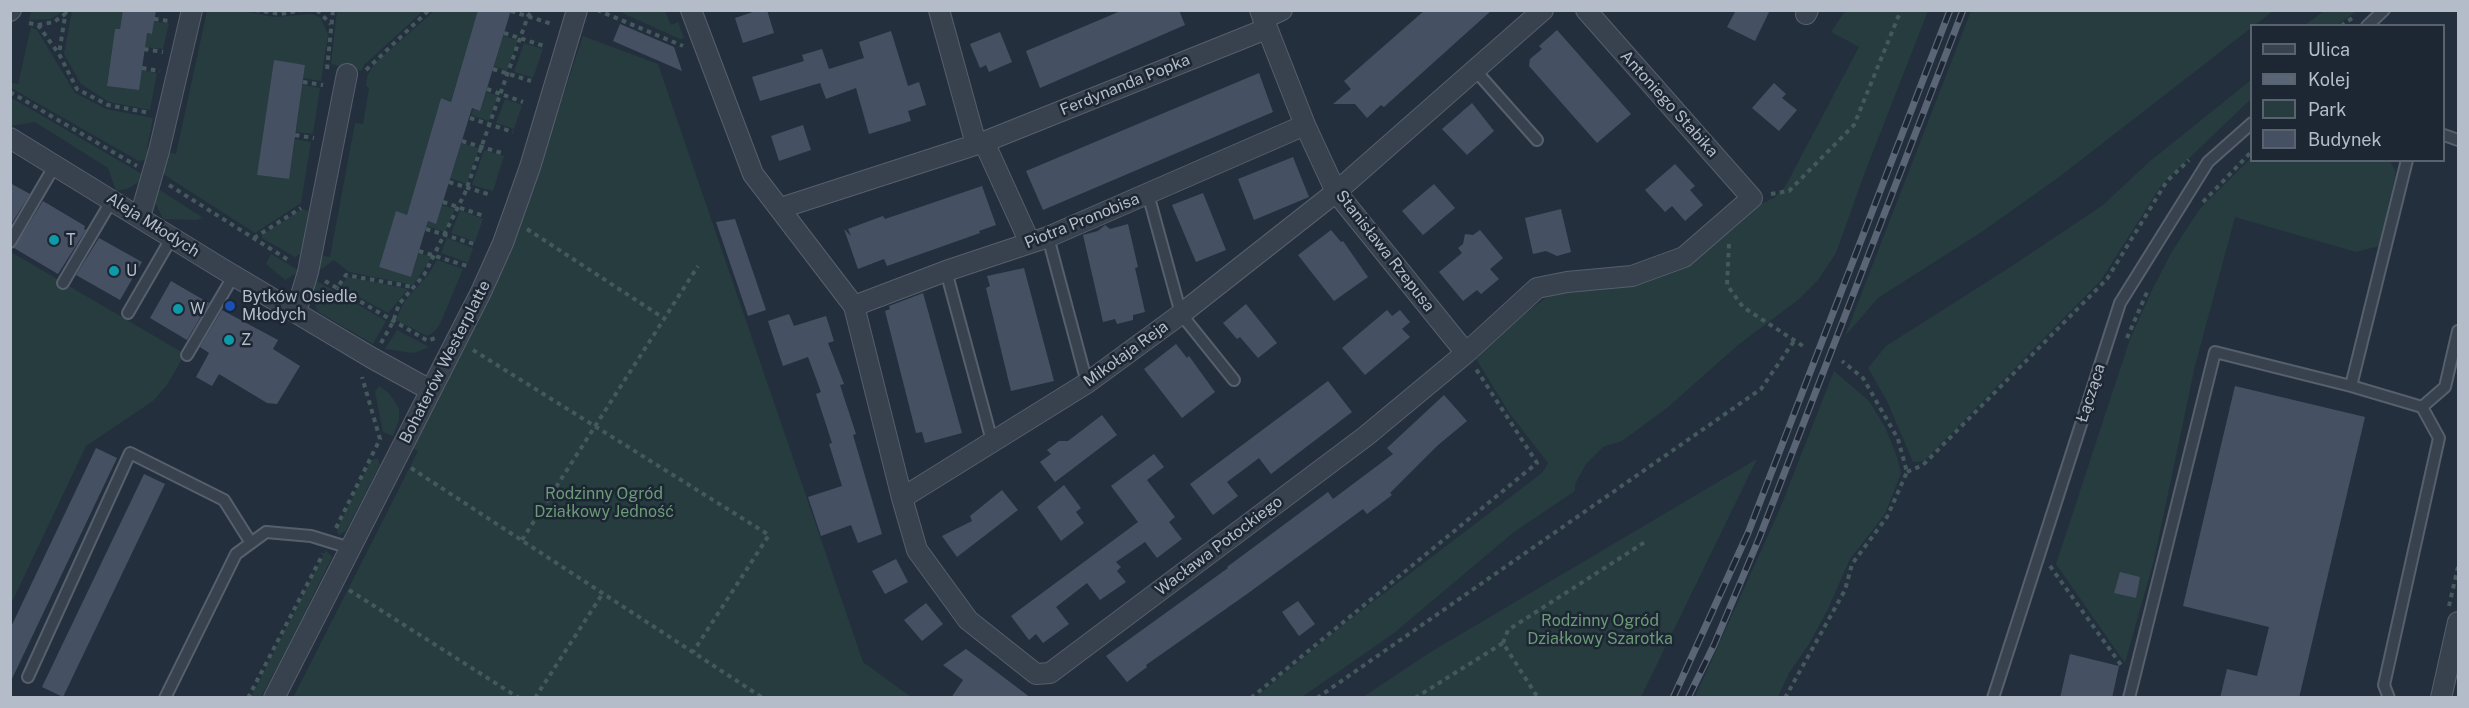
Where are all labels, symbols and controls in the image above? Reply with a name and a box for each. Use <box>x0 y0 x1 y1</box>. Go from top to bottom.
legend <box>2250 24 2445 162</box>
text: Ulica <box>2308 39 2350 60</box>
street label: Antoniego Stabika <box>1616 47 1722 161</box>
street label: Ferdynanda Popka <box>1057 50 1193 120</box>
text: Kolej <box>2308 69 2350 90</box>
text: Park <box>2308 99 2346 120</box>
text: Budynek <box>2308 129 2382 150</box>
street label: Stanisława Rzepusa <box>1332 186 1438 316</box>
street label: Aleja Młodych <box>103 189 203 261</box>
street label: Piotra Pronobisa <box>1022 189 1142 253</box>
place label: T <box>66 230 75 250</box>
marker: T <box>47 233 61 247</box>
place label: U <box>126 261 137 281</box>
marker: U <box>107 264 121 278</box>
street label: Bohaterów Westerplatte <box>396 277 494 447</box>
place label: Bytków Osiedle Młodych <box>242 287 357 325</box>
place label: W <box>190 299 205 319</box>
marker: Bytków Osiedle Młodych <box>223 299 237 313</box>
marker: W <box>171 302 185 316</box>
street label: Mikołaja Reja <box>1080 317 1172 391</box>
place label: Z <box>241 330 251 350</box>
marker: Z <box>222 333 236 347</box>
street label: Łącząca <box>2073 361 2109 425</box>
park label: Rodzinny Ogród Działkowy Jedność <box>534 484 674 522</box>
street label: Wacława Potockiego <box>1152 492 1286 600</box>
park label: Rodzinny Ogród Działkowy Szarotka <box>1527 611 1673 649</box>

